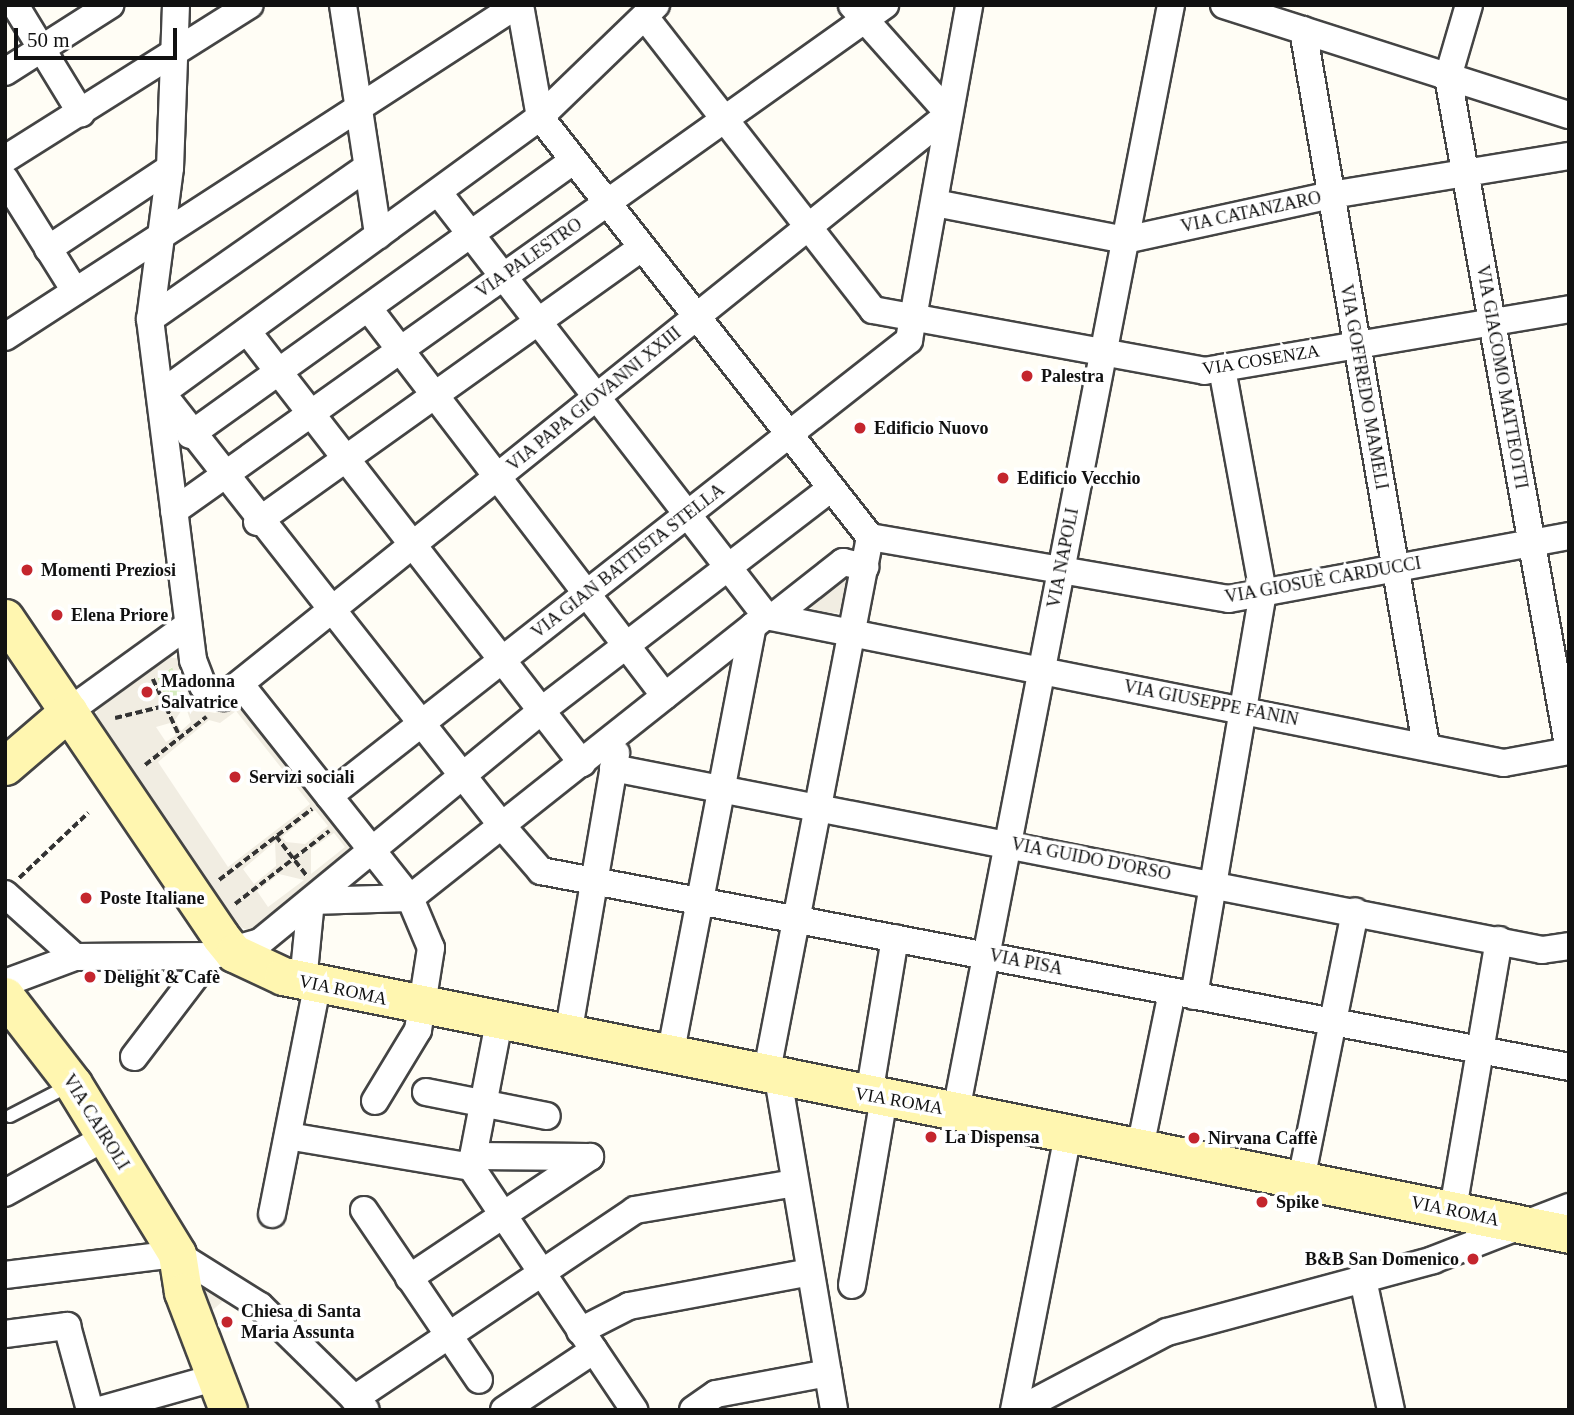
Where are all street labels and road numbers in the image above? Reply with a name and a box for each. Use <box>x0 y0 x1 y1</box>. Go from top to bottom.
street label: VIA CATANZARO <box>1184 188 1318 236</box>
street label: VIA PALESTRO <box>474 215 584 301</box>
street label: VIA GIACOMO MATTEOTTI <box>1473 271 1531 483</box>
street label: VIA GOFFREDO MAMELI <box>1337 290 1391 484</box>
street label: VIA PAPA GIOVANNI XXIII <box>509 327 679 471</box>
street label: VIA COSENZA <box>1205 341 1317 379</box>
street label: VIA GIAN BATTISTA STELLA <box>534 484 722 638</box>
street label: VIA NAPOLI <box>1043 510 1083 606</box>
street label: VIA GIOSUÈ CARDUCCI <box>1229 553 1417 607</box>
street label: VIA GIUSEPPE FANIN <box>1125 676 1297 730</box>
street label: VIA GUIDO D'ORSO <box>1012 833 1170 885</box>
street label: VIA PISA <box>990 945 1062 979</box>
street label: VIA ROMA <box>301 971 385 1009</box>
street label: VIA CAIROLI <box>61 1075 131 1169</box>
street label: VIA ROMA <box>857 1083 941 1119</box>
street label: VIA ROMA <box>1413 1192 1497 1230</box>

